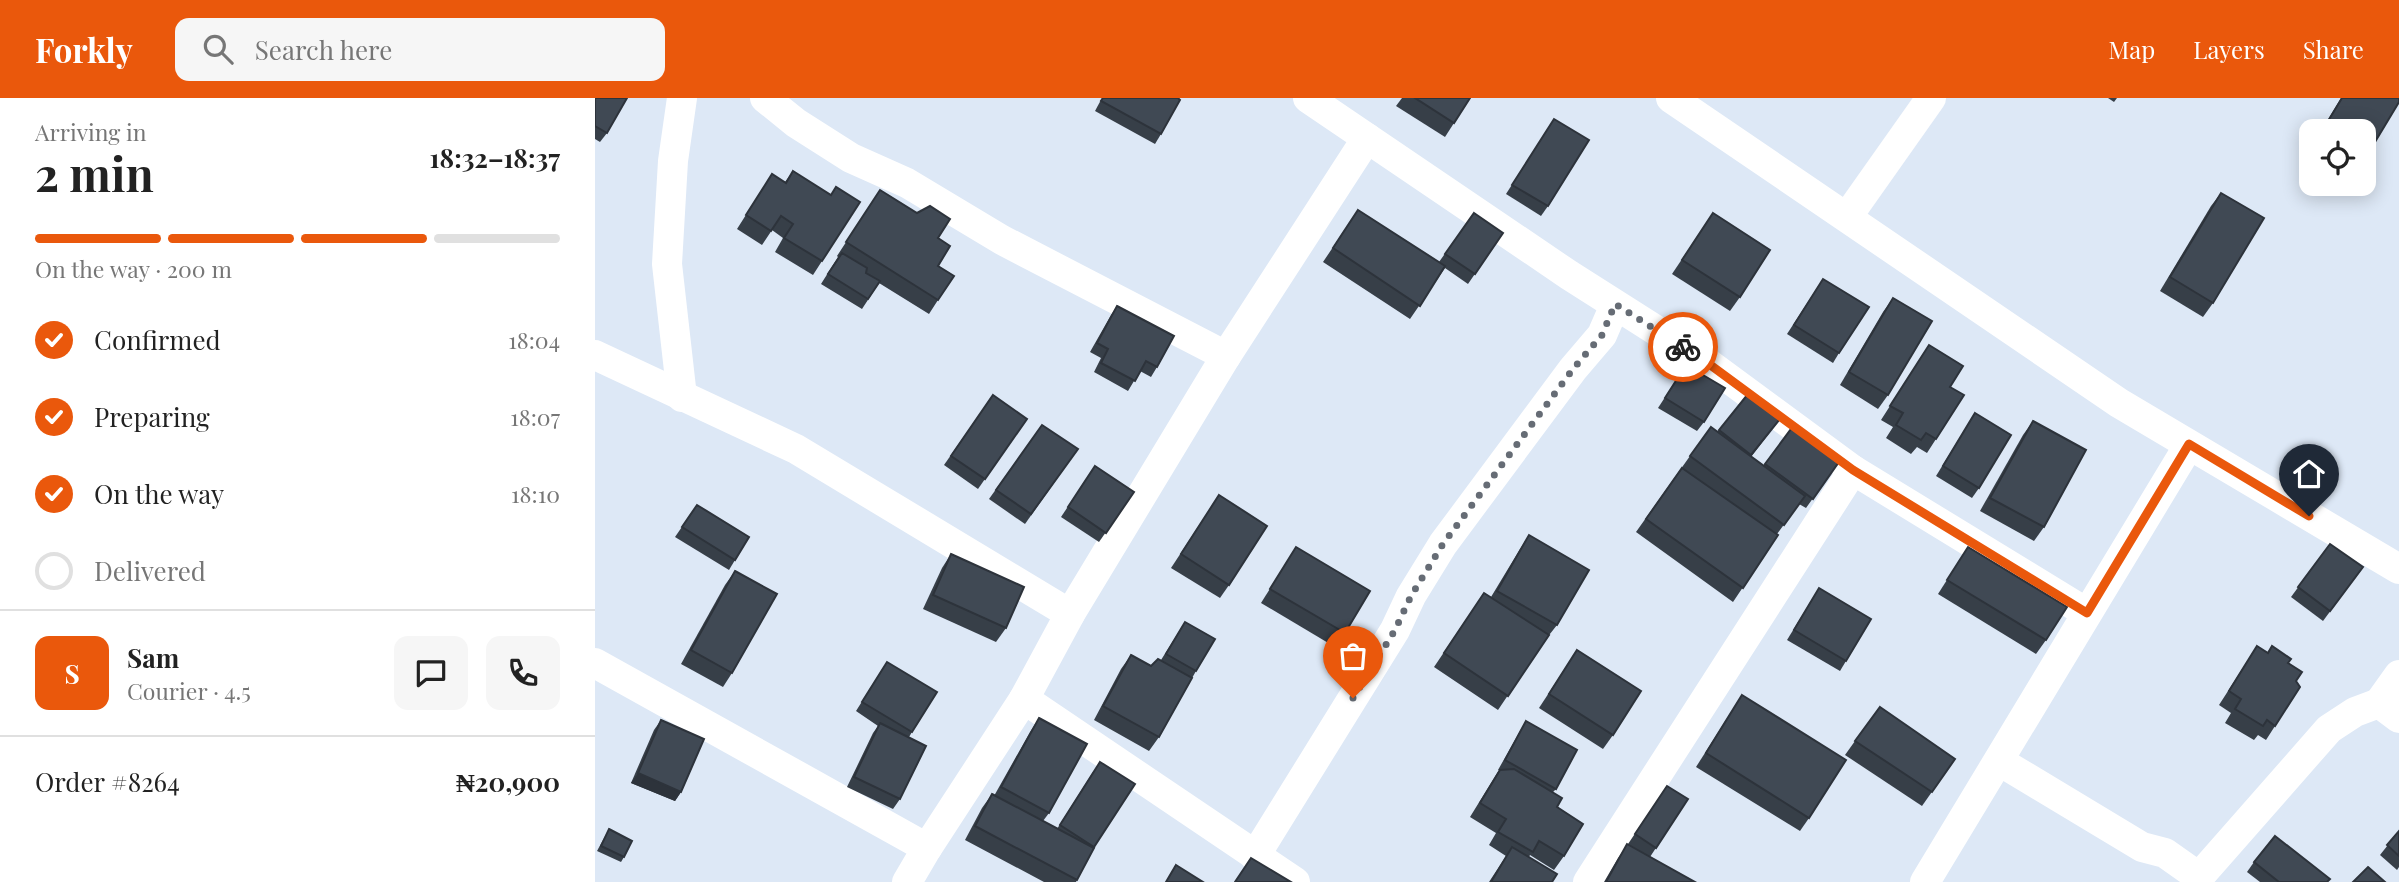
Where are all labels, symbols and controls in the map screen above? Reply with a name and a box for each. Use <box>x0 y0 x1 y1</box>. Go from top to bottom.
search box <box>175 18 665 81</box>
text: Forkly <box>35 27 133 71</box>
icon: search <box>199 30 237 68</box>
text: Search here <box>255 32 392 67</box>
text: Map <box>2109 33 2155 65</box>
text: Layers <box>2193 33 2265 65</box>
text: Share <box>2303 33 2364 65</box>
text: Arriving in <box>35 116 147 147</box>
map controls <box>2299 119 2376 196</box>
button: locate <box>2299 119 2376 196</box>
text: 18:32–18:37 <box>430 140 560 175</box>
text: 2 min <box>35 142 154 204</box>
text: On the way · 200 m <box>35 253 232 284</box>
courier <box>1648 312 1718 382</box>
icon: check <box>35 321 73 359</box>
text: Confirmed <box>94 322 221 357</box>
text: 18:04 <box>508 324 560 355</box>
icon: bike <box>1664 328 1702 366</box>
icon: check <box>35 398 73 436</box>
text: Preparing <box>94 399 210 434</box>
text: 18:07 <box>510 401 560 432</box>
pin <box>2279 444 2339 516</box>
icon: home <box>2290 455 2328 493</box>
icon: check <box>35 475 73 513</box>
text: On the way <box>94 476 224 511</box>
text: 18:10 <box>511 478 560 509</box>
text: Delivered <box>94 553 206 588</box>
pin <box>1323 626 1383 698</box>
button: chat <box>394 636 468 710</box>
button: phone <box>486 636 560 710</box>
icon: bag <box>1334 637 1372 675</box>
text: Sam <box>127 640 179 675</box>
text: S <box>64 656 80 691</box>
text: Courier · 4.5 <box>127 675 251 706</box>
text: Order #8264 <box>35 764 180 799</box>
text: ₦20,900 <box>456 764 560 799</box>

